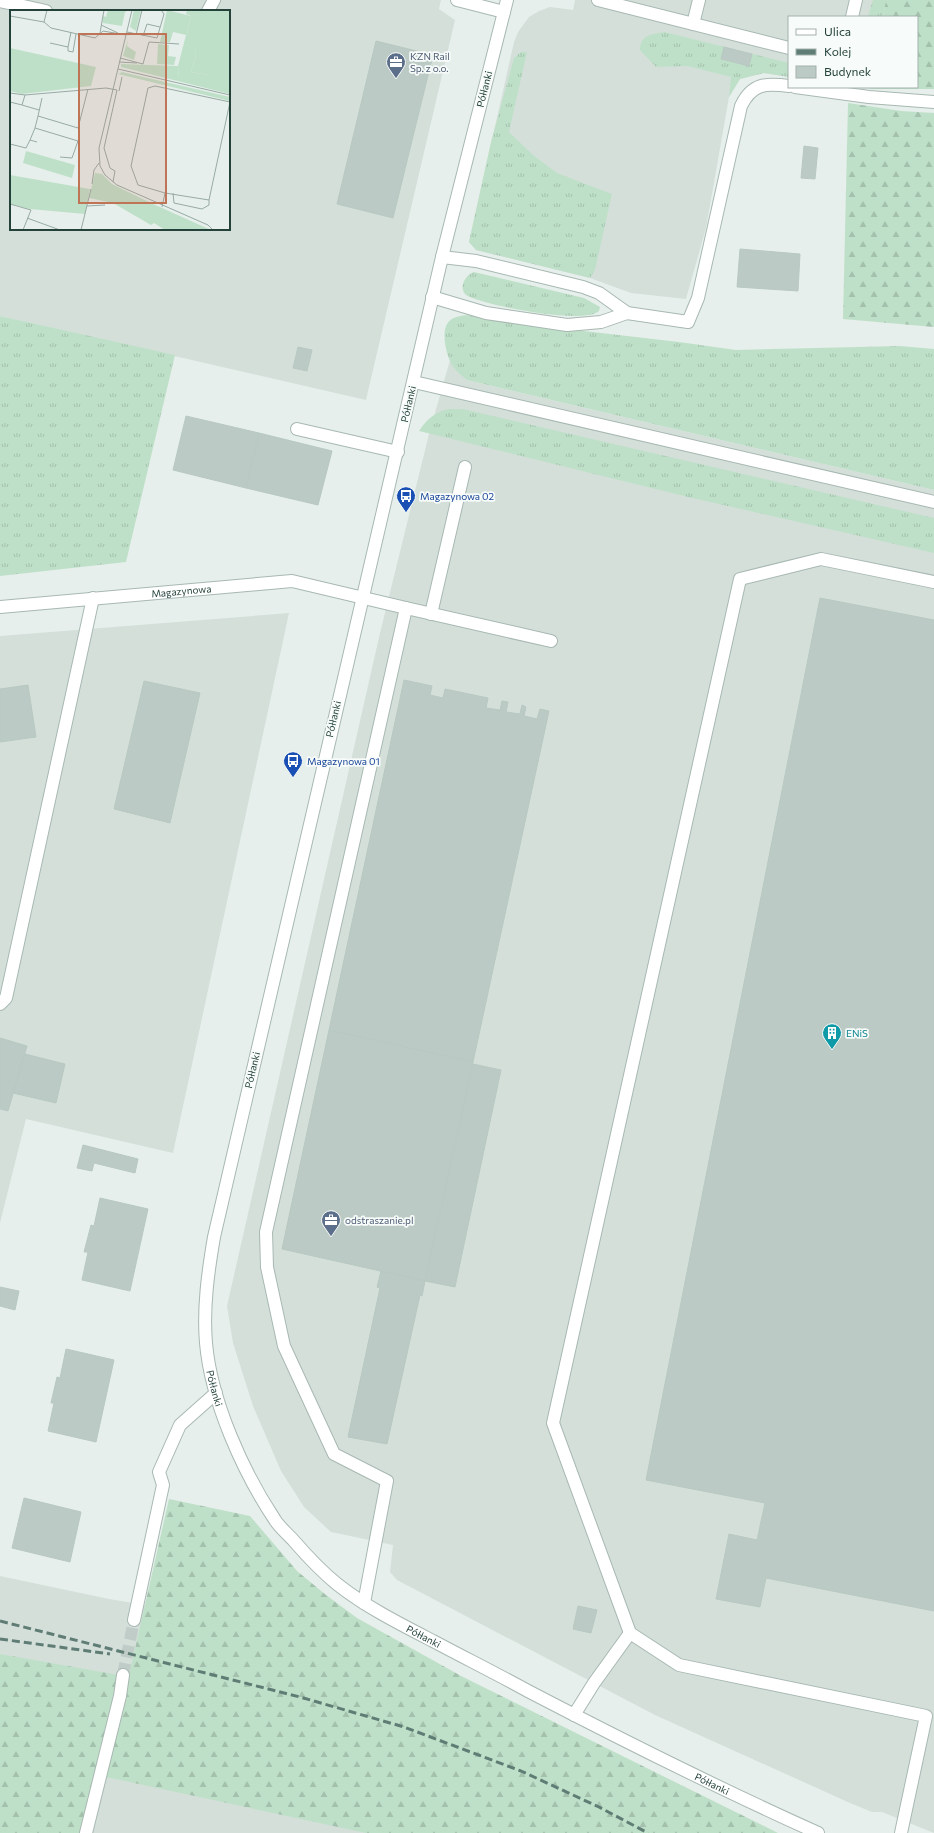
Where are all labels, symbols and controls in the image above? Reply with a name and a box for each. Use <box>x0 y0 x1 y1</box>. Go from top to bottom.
inset map <box>10 10 230 230</box>
legend <box>788 16 918 88</box>
text: Ulica <box>824 24 851 38</box>
text: Kolej <box>824 44 851 58</box>
place label: KZN Rail Sp. z o.o. <box>410 50 450 74</box>
office icon: KZN Rail Sp. z o.o. <box>385 51 407 79</box>
text: Budynek <box>824 64 872 78</box>
street label: Półłanki <box>474 70 494 108</box>
street label: Półłanki <box>398 385 418 423</box>
bus stop icon: Magazynowa 02 <box>395 485 417 513</box>
place label: Magazynowa 02 <box>420 490 495 502</box>
street label: Magazynowa <box>151 582 212 600</box>
street label: Półłanki <box>323 700 343 738</box>
bus stop icon: Magazynowa 01 <box>282 750 304 778</box>
place label: Magazynowa 01 <box>307 755 380 767</box>
building icon: ENiS <box>821 1022 843 1050</box>
place label: ENiS <box>846 1027 868 1039</box>
street label: Półłanki <box>242 1051 262 1089</box>
office icon: odstraszanie.pl <box>320 1209 342 1237</box>
place label: odstraszanie.pl <box>345 1214 414 1226</box>
street label: Półłanki <box>204 1369 225 1408</box>
street label: Półłanki <box>404 1622 443 1650</box>
street label: Półłanki <box>693 1770 731 1797</box>

